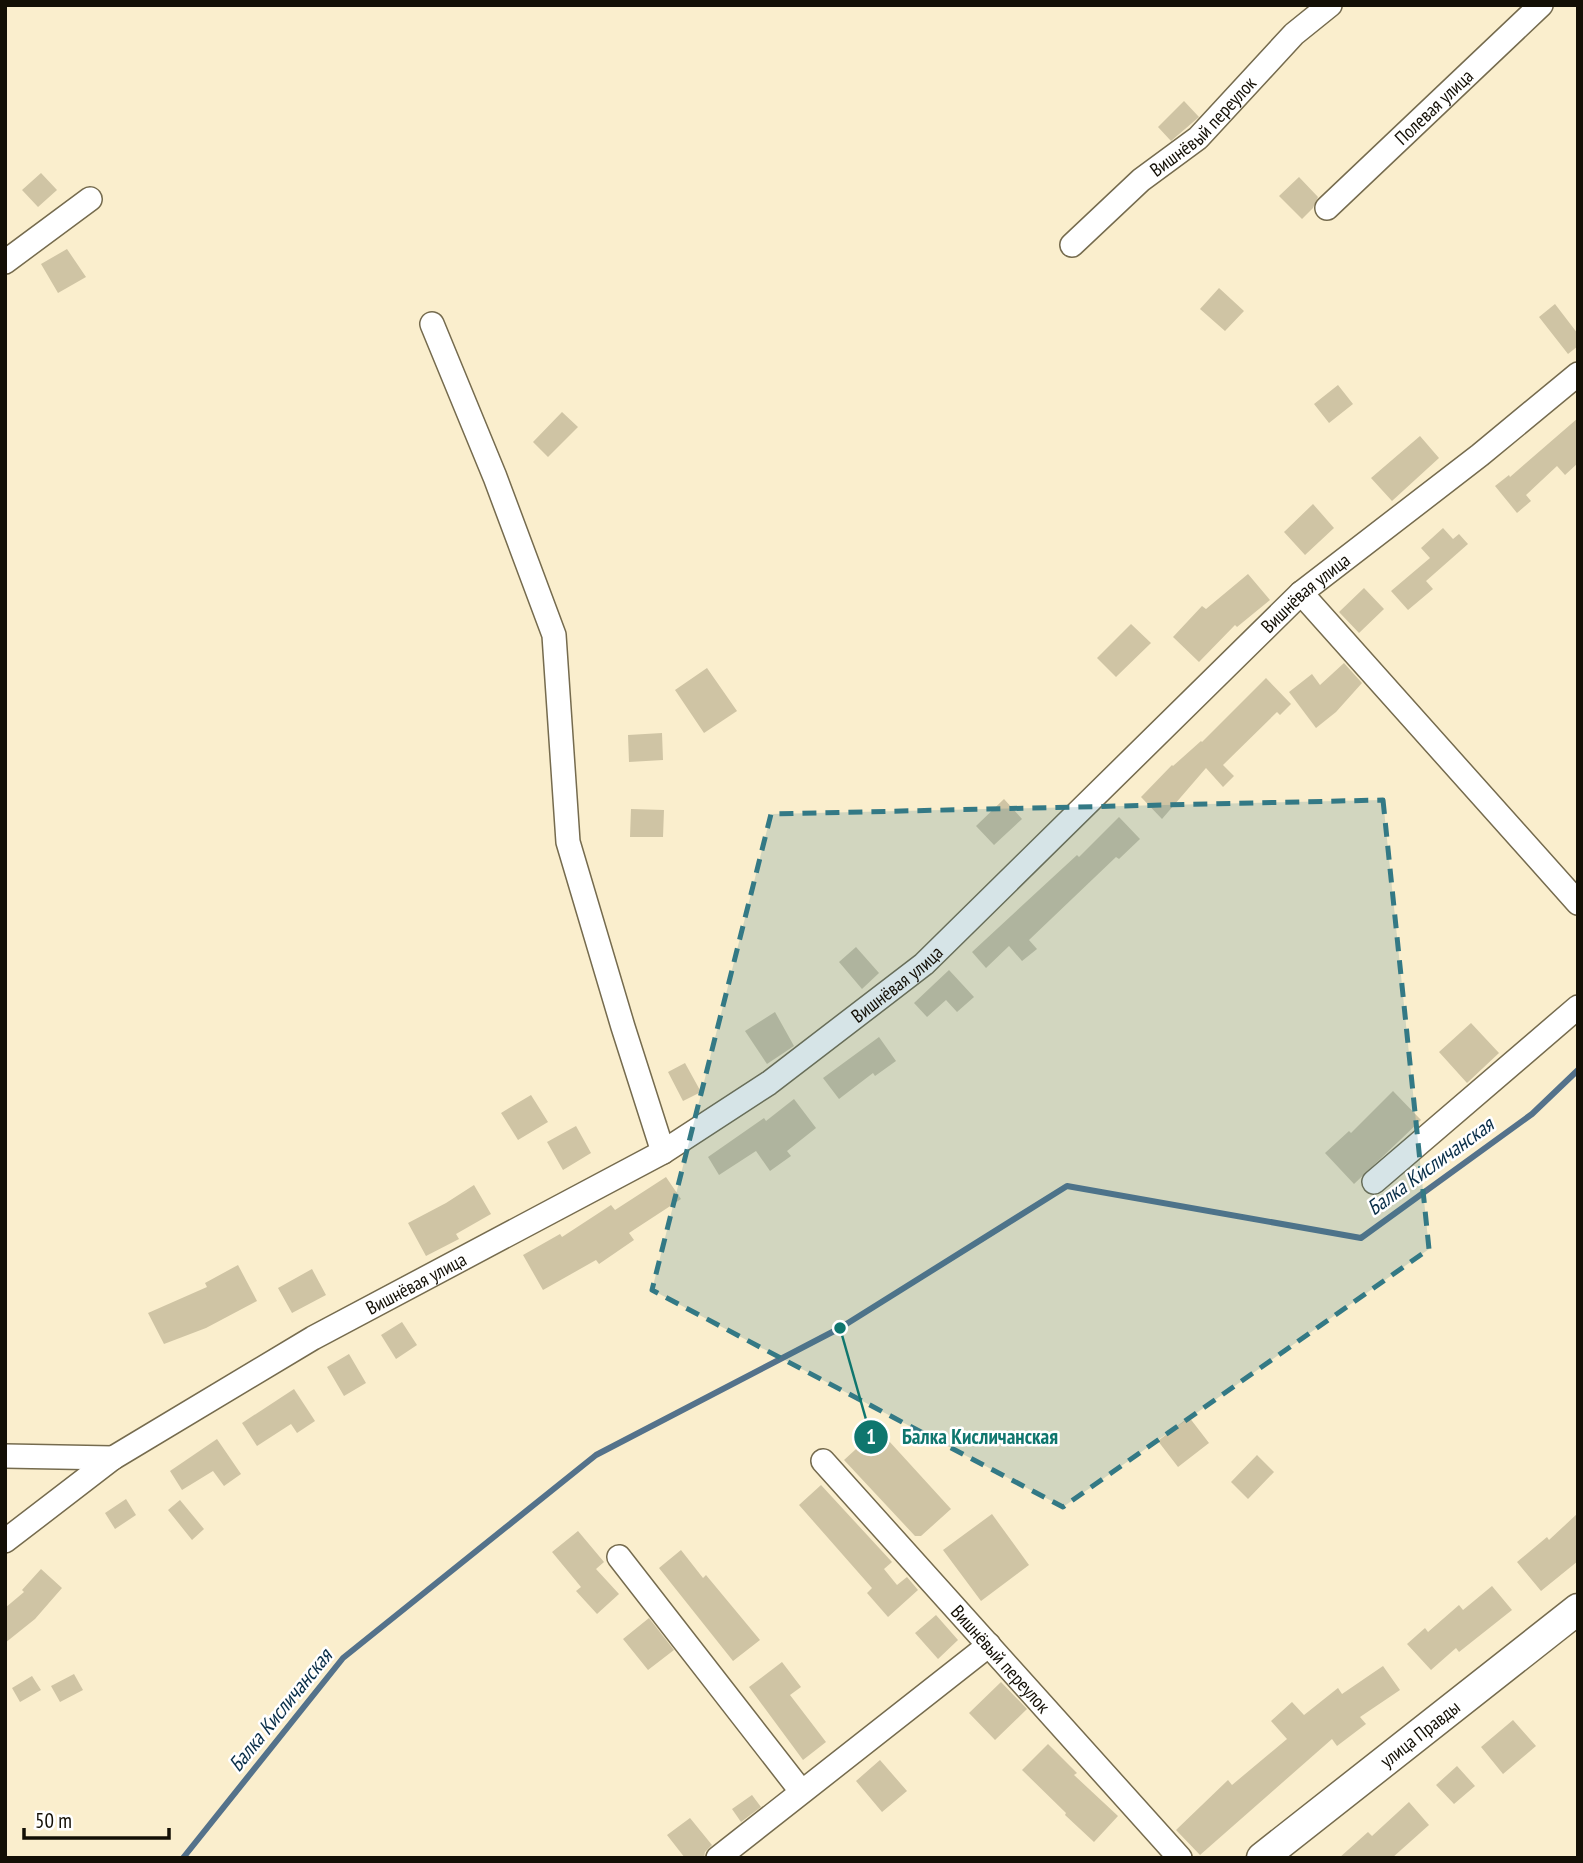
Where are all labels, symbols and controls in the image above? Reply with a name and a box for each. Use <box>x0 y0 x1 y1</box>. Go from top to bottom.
street label: Полевая улица <box>1389 64 1478 150</box>
street label: Вишнёвый переулок <box>1145 71 1261 182</box>
street label: Вишнёвая улица <box>1256 548 1355 638</box>
street label: Вишнёвая улица <box>846 940 948 1028</box>
water label: Балка Кисличанская <box>1361 1110 1500 1221</box>
street label: Вишнёвая улица <box>362 1247 470 1320</box>
callout: Балка Кисличанская <box>853 1416 1073 1458</box>
text: 1 <box>866 1423 876 1450</box>
text: Балка Кисличанская <box>902 1423 1058 1450</box>
street label: Вишнёвый переулок <box>946 1600 1056 1718</box>
water label: Балка Кисличанская <box>222 1642 339 1777</box>
street label: улица Правды <box>1375 1695 1465 1772</box>
scale bar <box>24 1797 170 1841</box>
text: 50 m <box>35 1807 72 1834</box>

